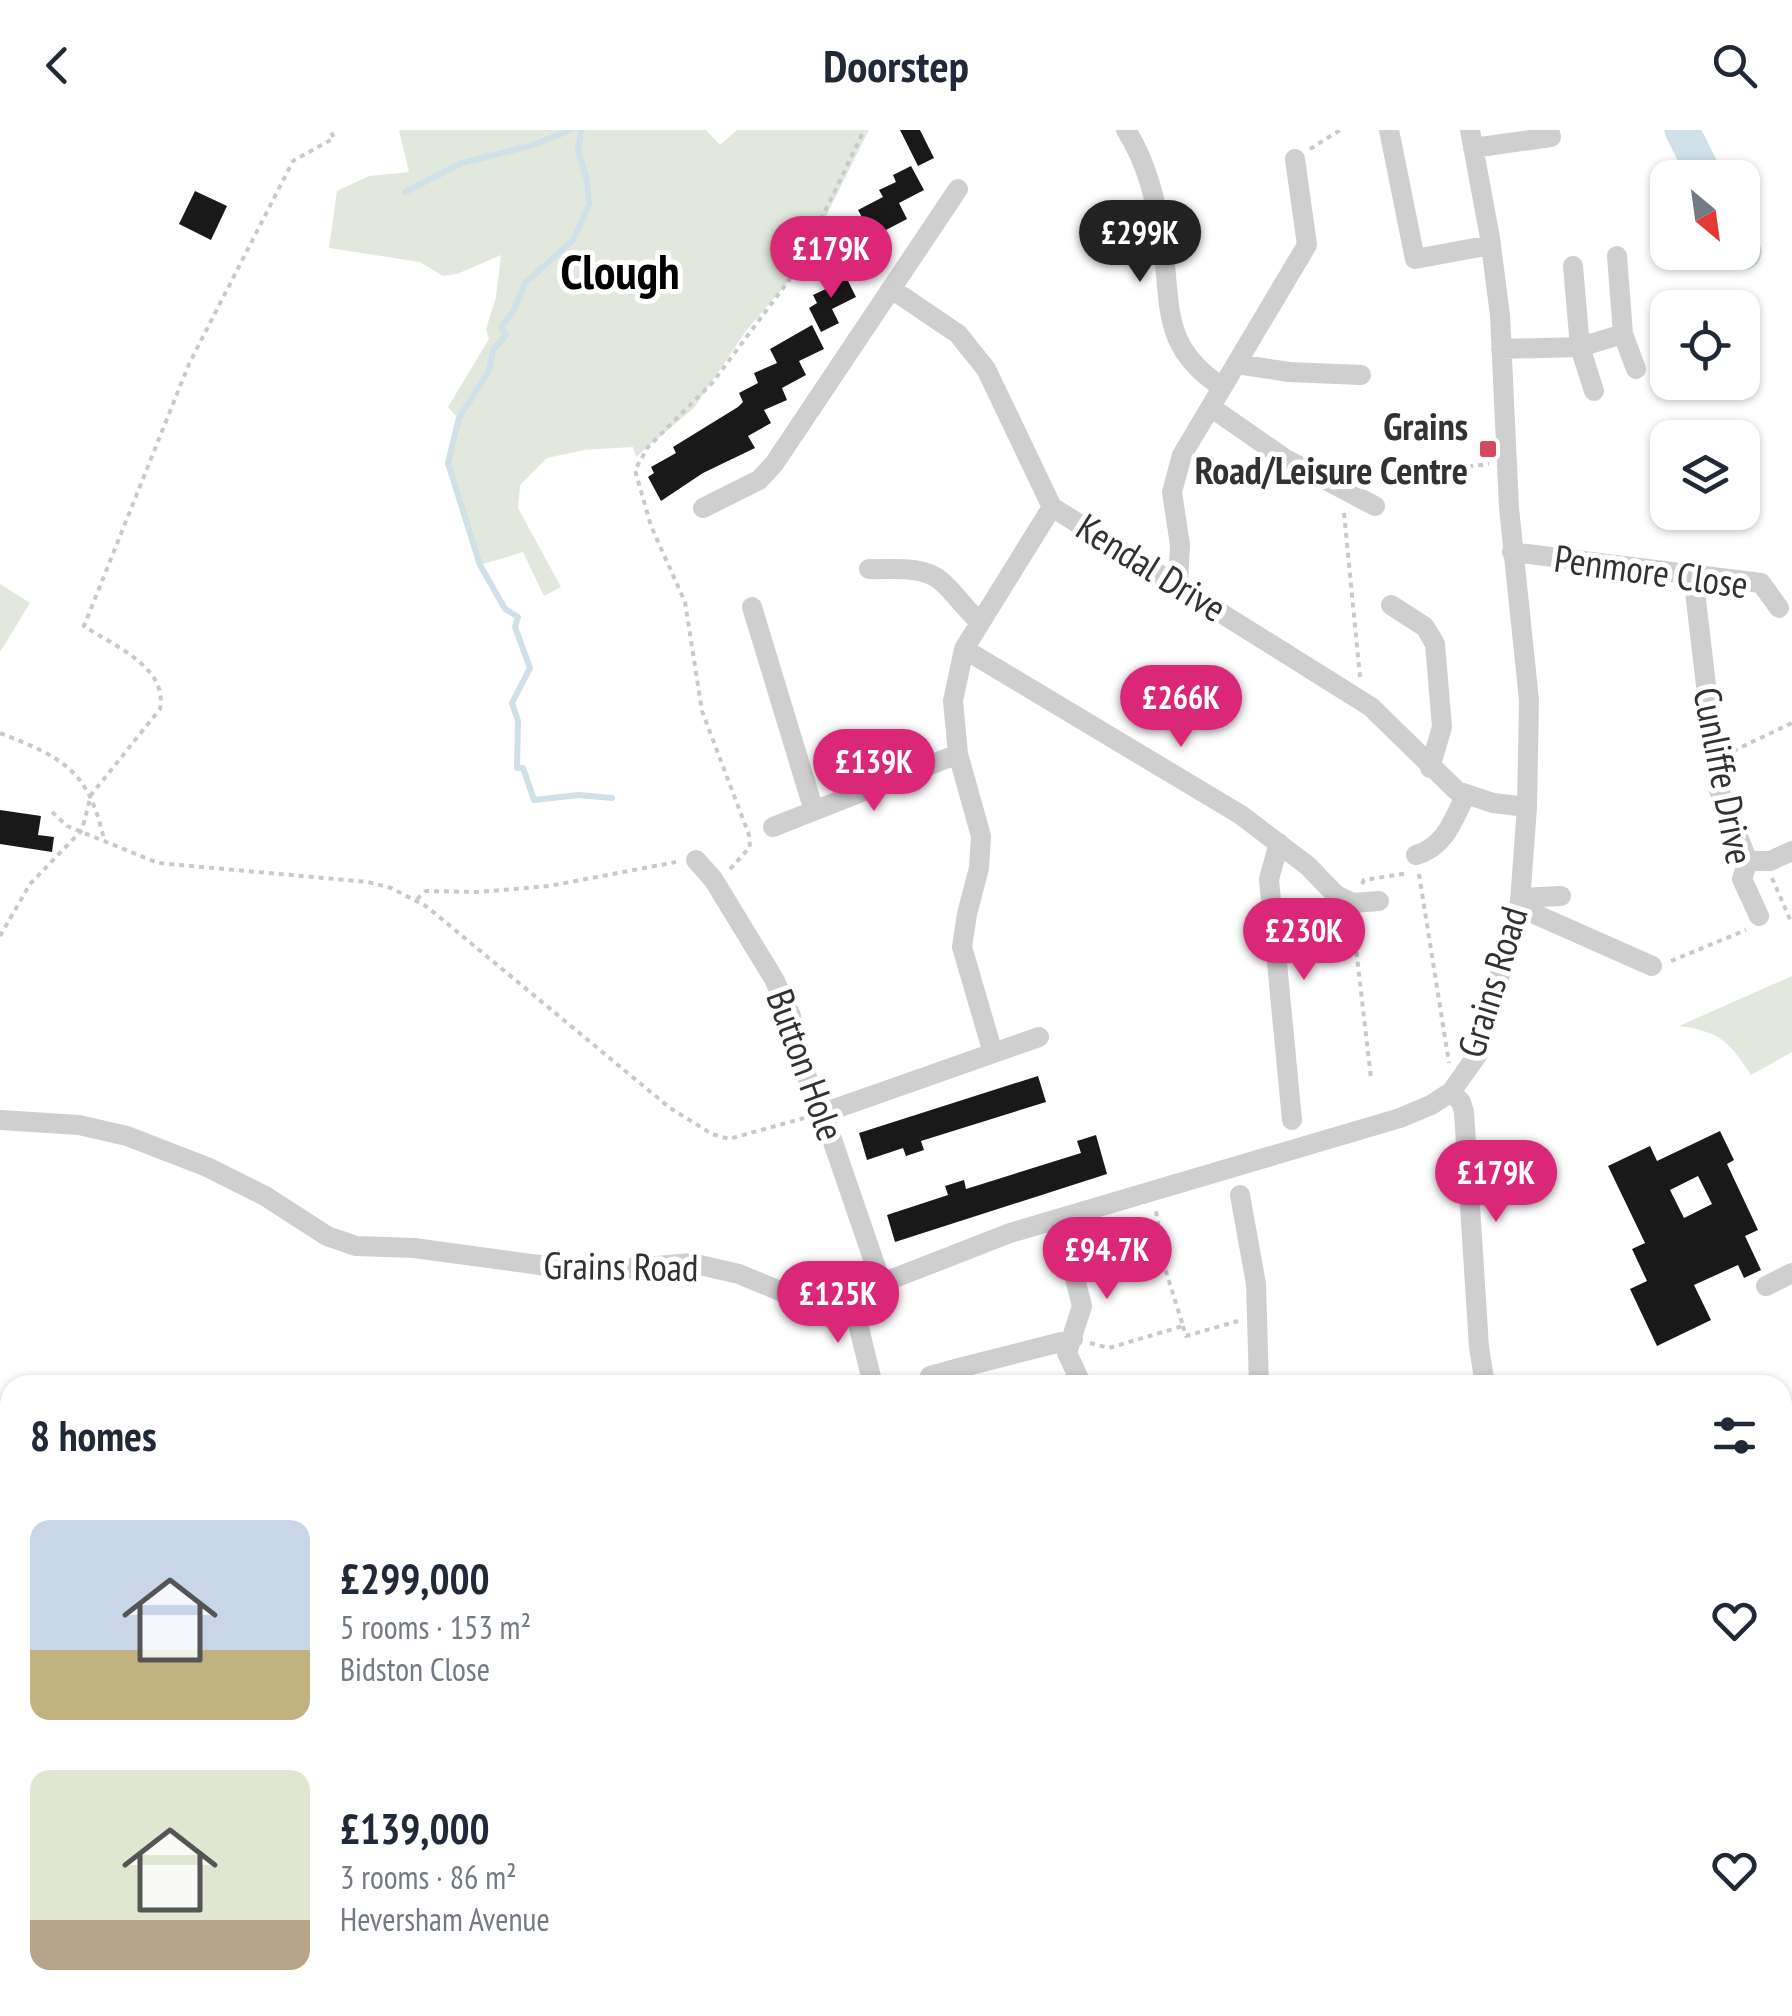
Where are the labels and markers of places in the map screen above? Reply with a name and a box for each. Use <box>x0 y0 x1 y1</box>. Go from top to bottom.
pin: £299K <box>1070 200 1210 285</box>
pin: £179K <box>761 216 901 301</box>
place label: Grains Road/Leisure Centre <box>1195 401 1468 494</box>
marker: Grains Road/Leisure Centre <box>1477 438 1499 460</box>
pin: £266K <box>1111 665 1251 750</box>
pin: £139K <box>804 729 944 814</box>
pin: £230K <box>1234 898 1374 983</box>
pin: £179K <box>1426 1140 1566 1225</box>
pin: £94.7K <box>1026 1217 1188 1302</box>
pin: £125K <box>768 1261 908 1346</box>

